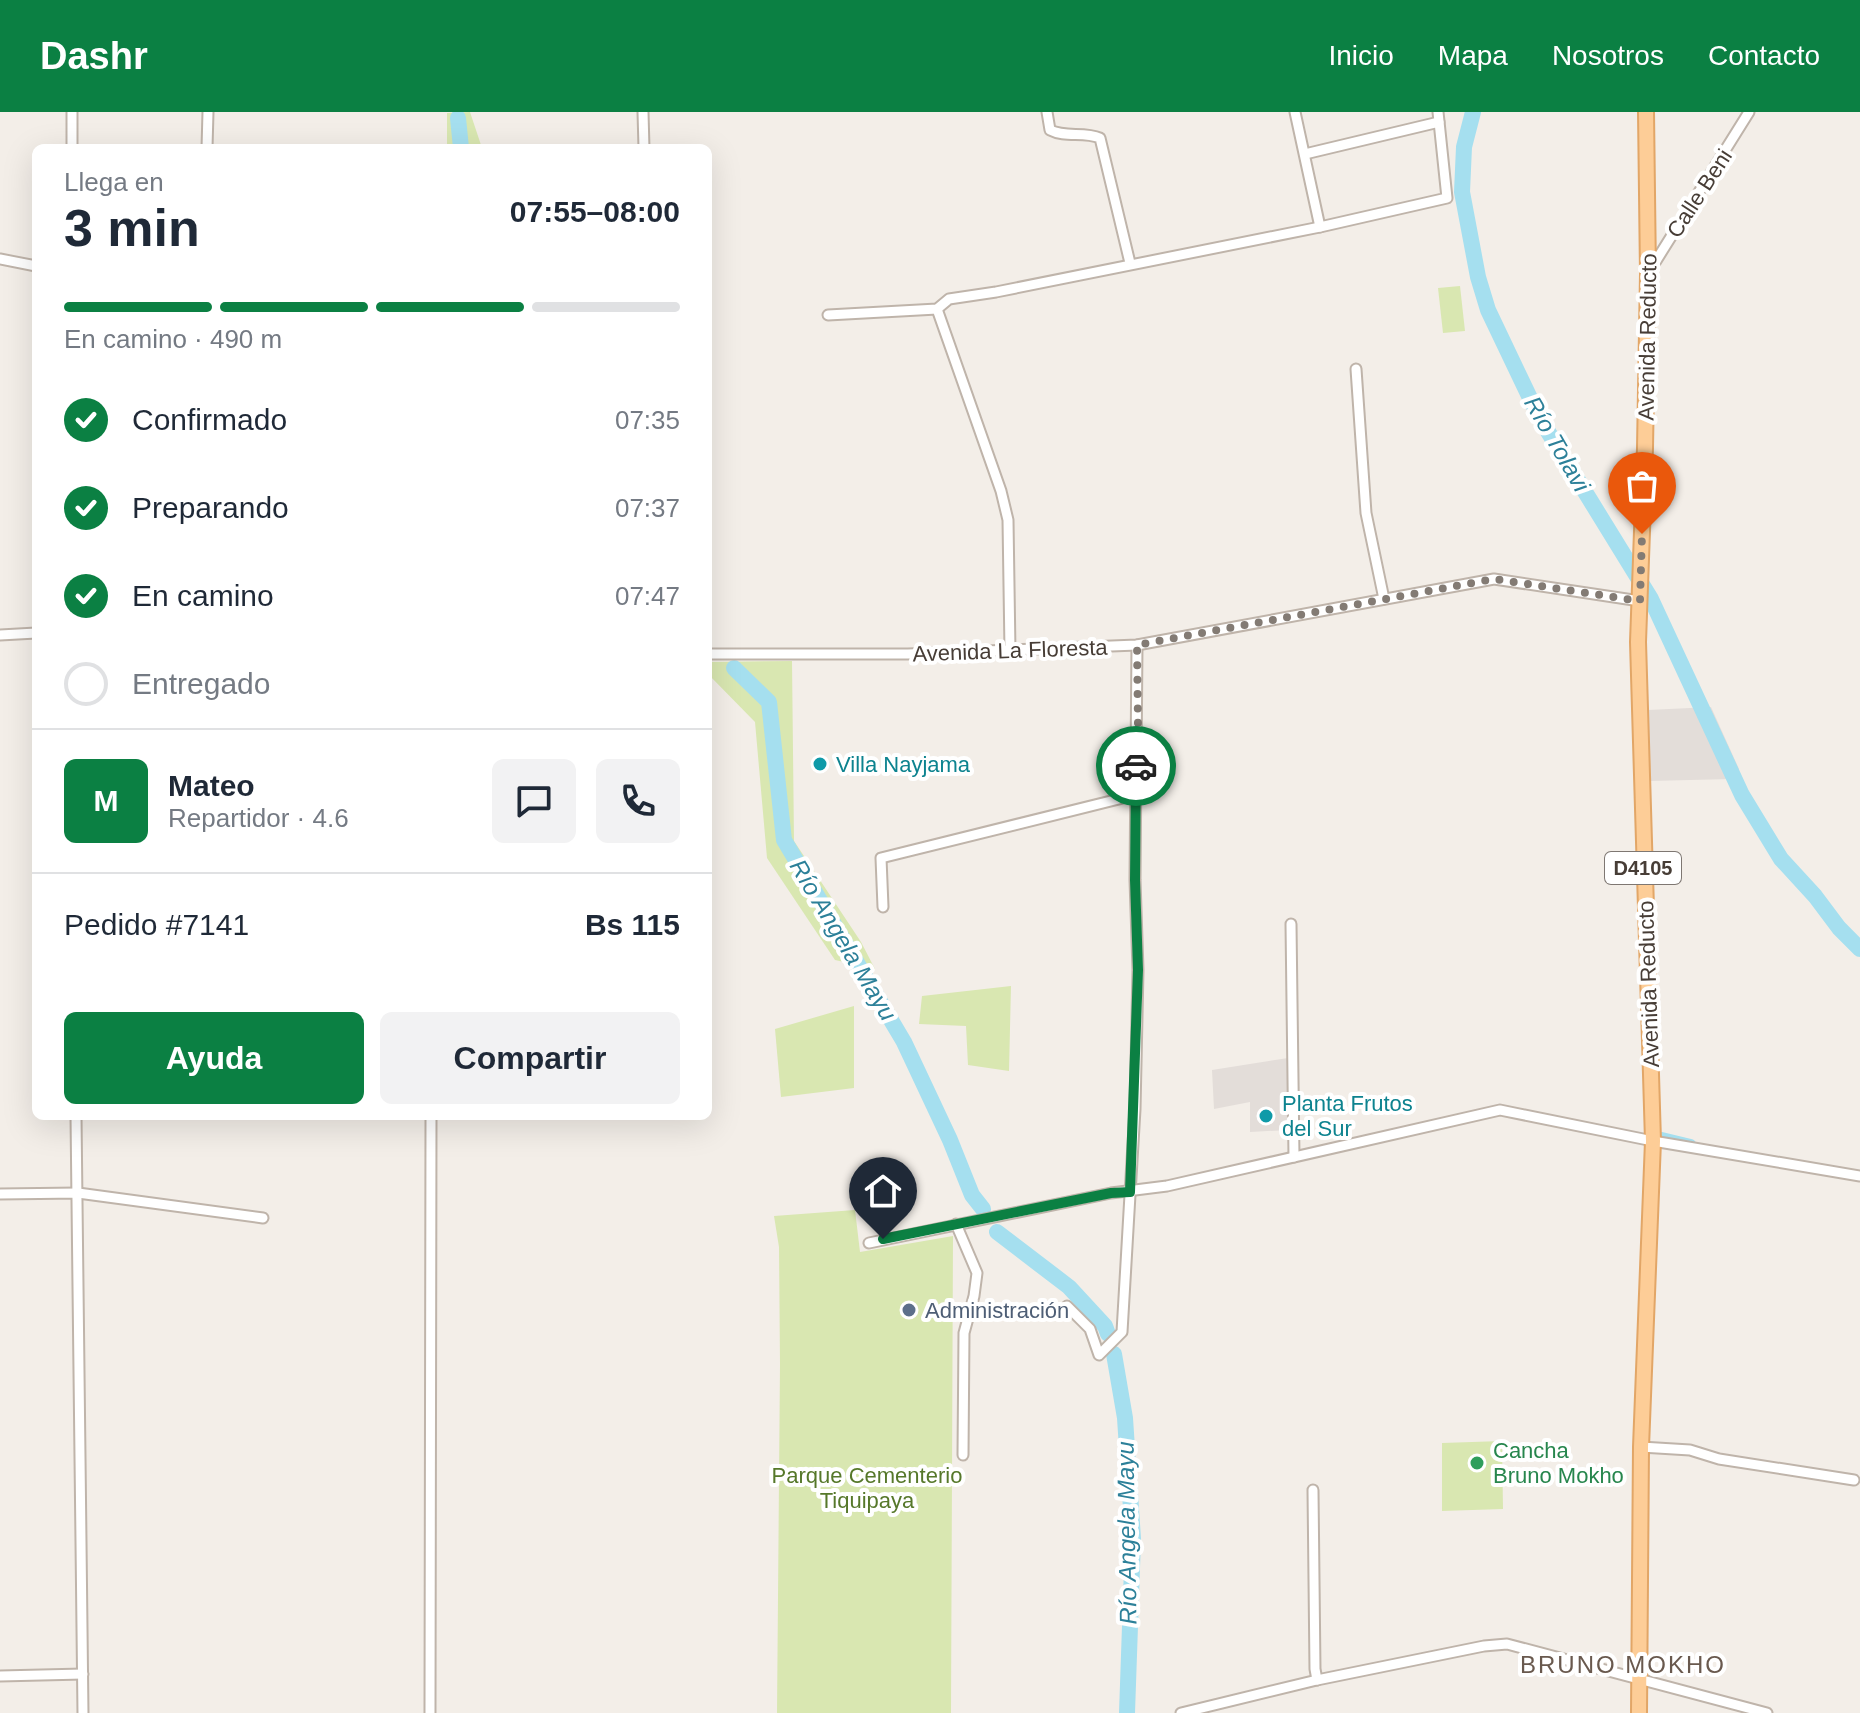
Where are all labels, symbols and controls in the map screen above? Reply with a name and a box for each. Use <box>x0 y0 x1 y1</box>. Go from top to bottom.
text: Dashr <box>40 35 148 77</box>
text: Inicio <box>1328 40 1394 71</box>
text: Mapa <box>1438 40 1508 71</box>
text: Nosotros <box>1552 40 1664 71</box>
text: Contacto <box>1708 40 1820 71</box>
street label: Calle Beni <box>1662 144 1737 242</box>
text: Llega en <box>64 167 164 197</box>
text: 07:55–08:00 <box>510 195 680 228</box>
text: 3 min <box>64 199 200 257</box>
street label: Avenida Reducto <box>1634 253 1661 421</box>
text: En camino · 490 m <box>64 324 282 354</box>
water label: Río Tolavi <box>1519 391 1596 497</box>
icon: check <box>64 398 108 442</box>
text: Confirmado <box>132 403 287 436</box>
text: 07:35 <box>615 405 680 435</box>
pin <box>1608 452 1676 534</box>
icon: bag <box>1620 464 1664 508</box>
icon: check <box>64 486 108 530</box>
text: Preparando <box>132 491 289 524</box>
text: 07:37 <box>615 493 680 523</box>
icon: check <box>64 574 108 618</box>
text: En camino <box>132 579 274 612</box>
text: 07:47 <box>615 581 680 611</box>
street label: Avenida La Floresta <box>912 635 1109 666</box>
text: Entregado <box>132 667 270 700</box>
courier <box>1096 726 1176 806</box>
icon: car <box>1114 744 1158 788</box>
place label: Villa Nayjama <box>836 752 971 777</box>
marker: Villa Nayjama <box>811 755 829 773</box>
button: chat <box>492 759 576 843</box>
button: phone <box>596 759 680 843</box>
text: Mateo <box>168 769 255 802</box>
text: M <box>94 784 119 817</box>
text: Repartidor · 4.6 <box>168 803 349 833</box>
road number: D4105 <box>1605 852 1681 884</box>
water label: Río Angela Mayu <box>785 854 902 1025</box>
street label: Avenida Reducto <box>1633 900 1664 1068</box>
text: Pedido #7141 <box>64 908 249 941</box>
text: Bs 115 <box>585 908 680 941</box>
button: Ayuda <box>64 1012 364 1104</box>
button: Compartir <box>380 1012 680 1104</box>
place label: Planta Frutos del Sur <box>1282 1091 1413 1141</box>
marker: Planta Frutos del Sur <box>1257 1107 1275 1125</box>
pin <box>849 1157 917 1239</box>
icon: home <box>861 1169 905 1213</box>
place label: Administración <box>925 1298 1069 1323</box>
marker: Administración <box>900 1301 918 1319</box>
place label: Cancha Bruno Mokho <box>1493 1438 1624 1488</box>
water label: Río Angela Mayu <box>1111 1441 1142 1625</box>
marker: Cancha Bruno Mokho <box>1468 1454 1486 1472</box>
park label: Parque Cementerio Tiquipaya <box>772 1463 962 1513</box>
district label: BRUNO MOKHO <box>1520 1651 1726 1678</box>

